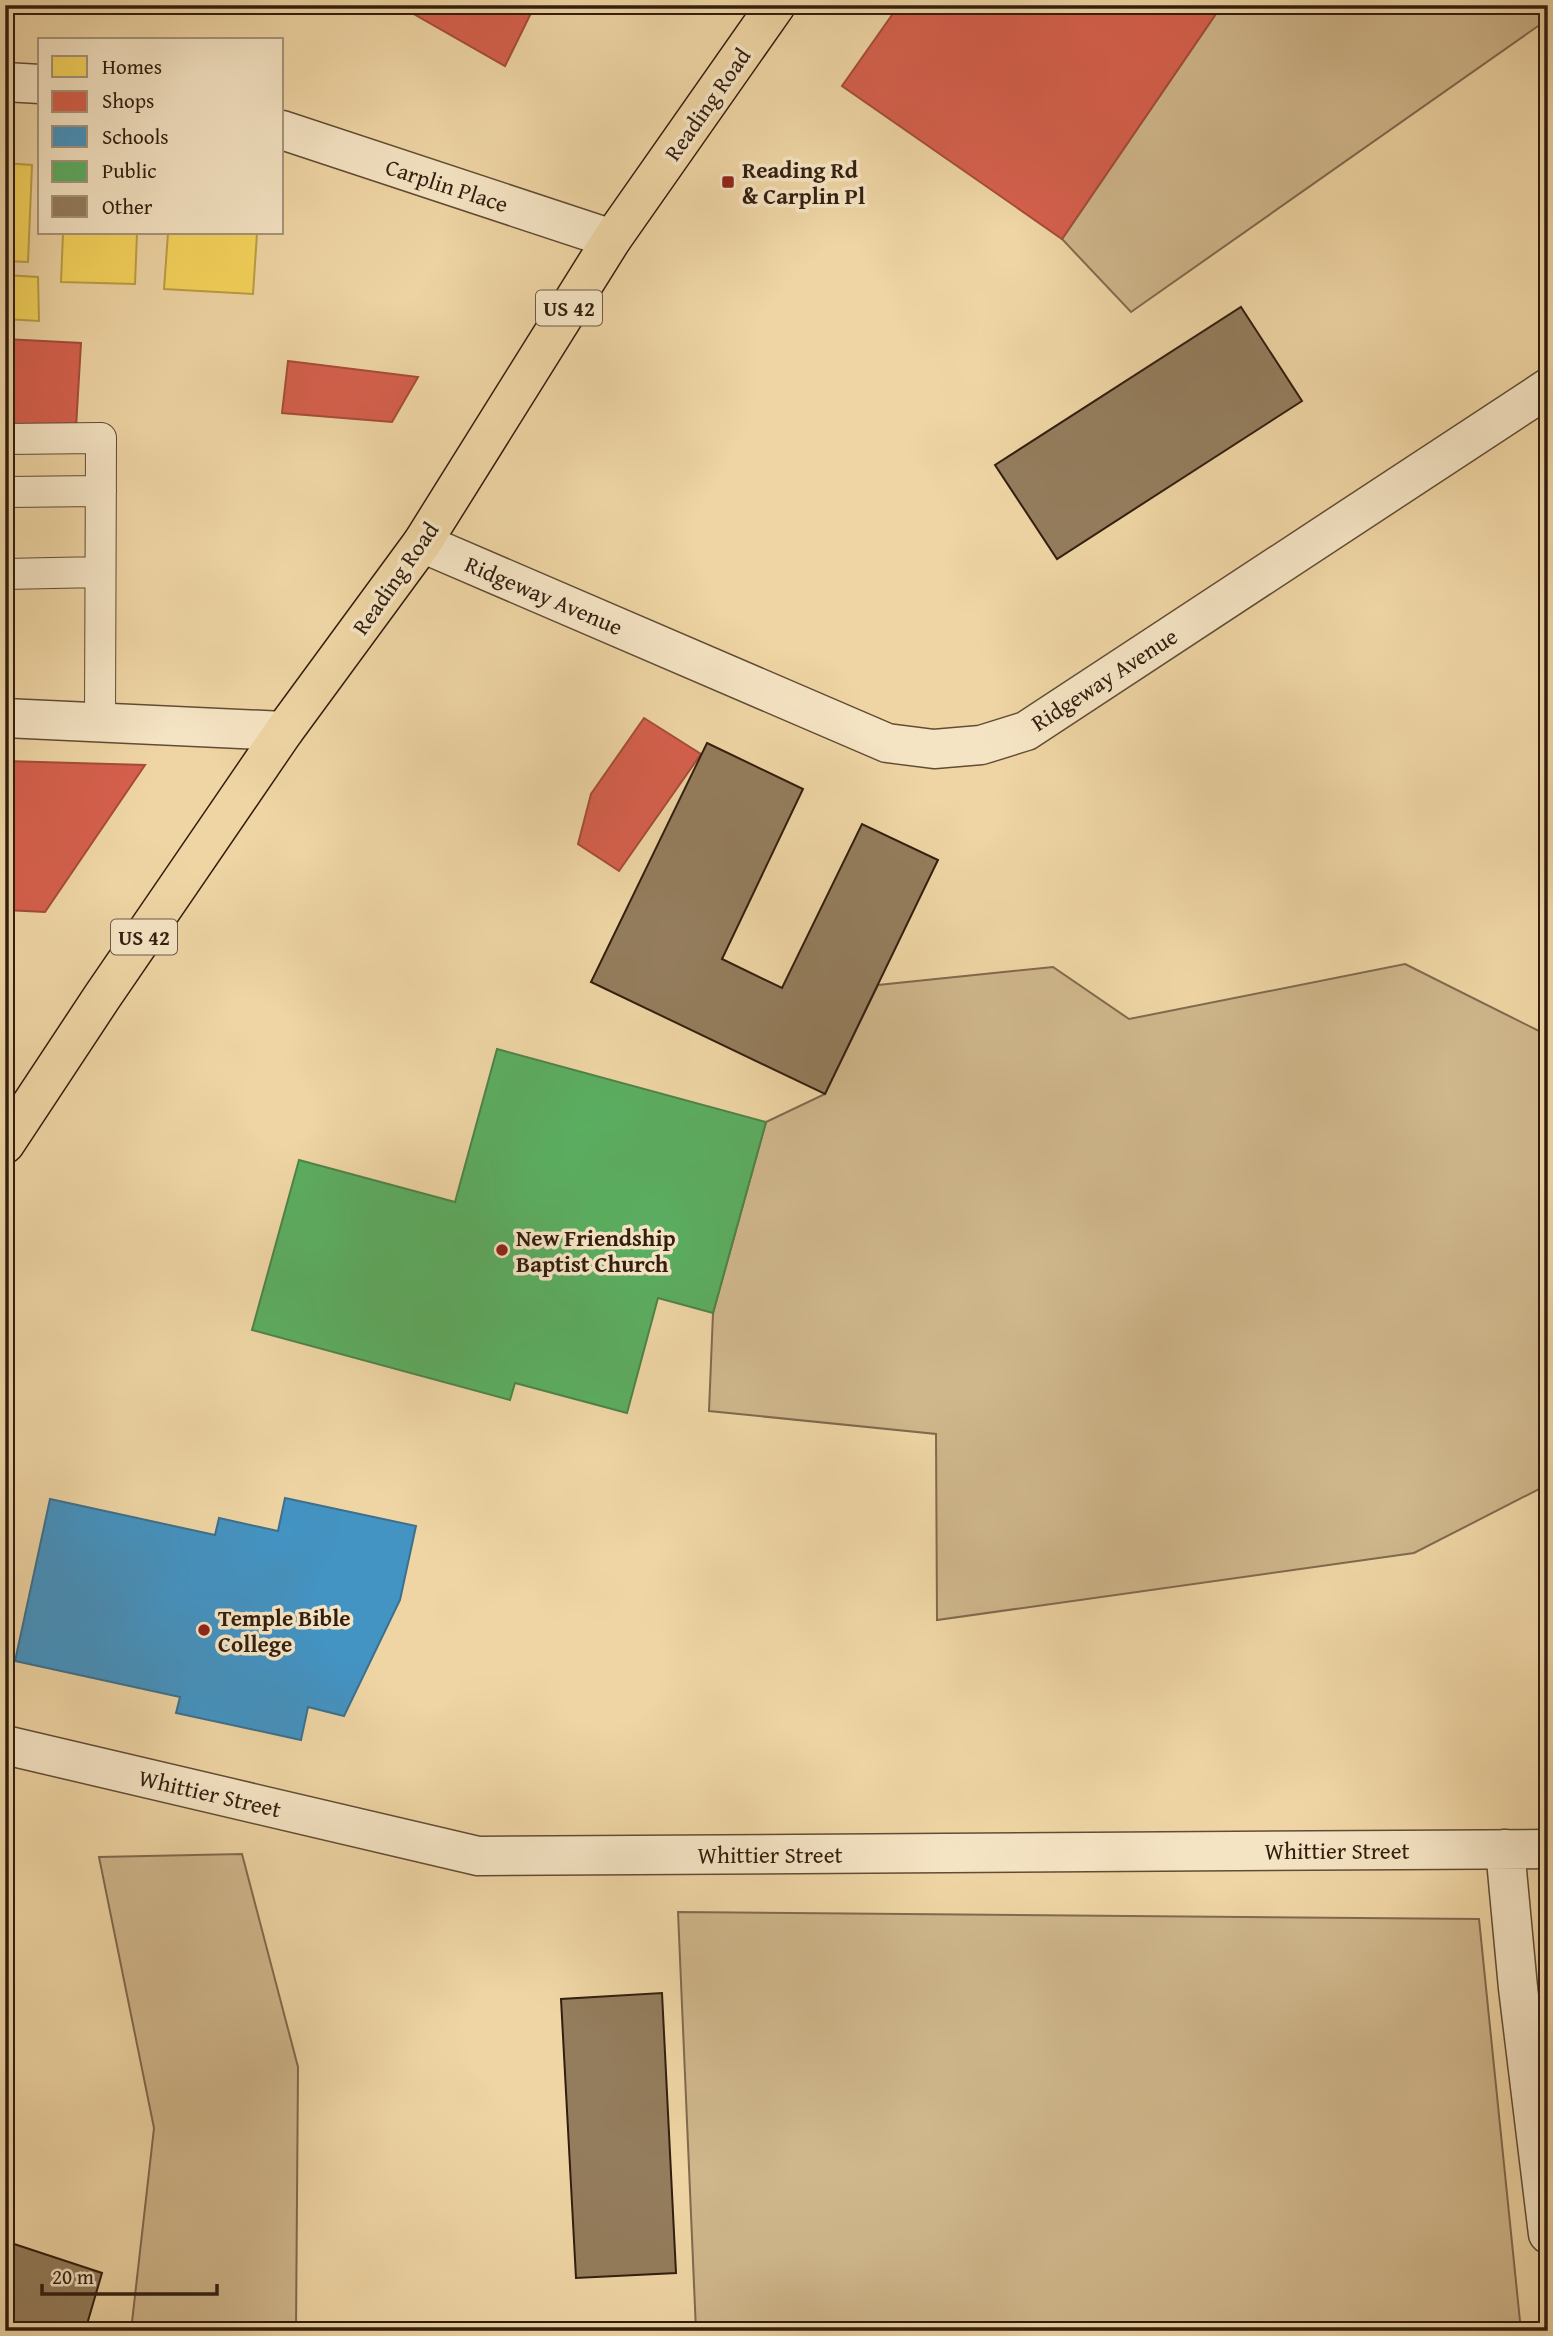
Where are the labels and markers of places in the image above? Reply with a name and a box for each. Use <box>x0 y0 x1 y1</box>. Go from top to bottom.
place label: Reading Rd & Carplin Pl <box>742 153 865 212</box>
marker: Reading Rd & Carplin Pl <box>720 174 736 190</box>
place label: New Friendship Baptist Church <box>516 1221 676 1280</box>
marker: New Friendship Baptist Church <box>494 1242 510 1258</box>
place label: Temple Bible College <box>218 1601 351 1660</box>
marker: Temple Bible College <box>196 1622 212 1638</box>

